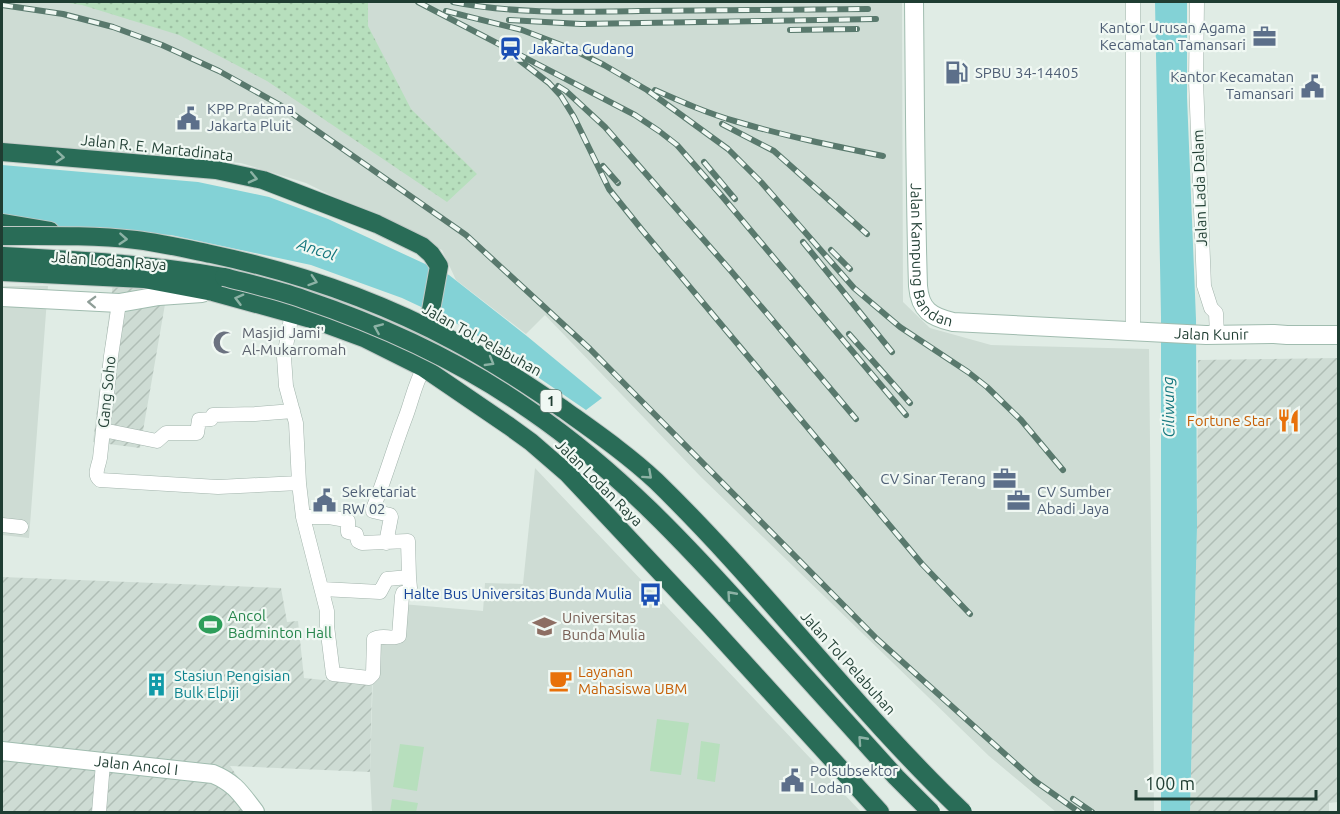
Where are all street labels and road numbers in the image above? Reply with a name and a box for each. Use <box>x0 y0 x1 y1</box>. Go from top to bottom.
street label: Jalan Lada Dalam <box>1189 129 1210 247</box>
street label: Jalan R. E. Martadinata <box>80 131 234 164</box>
street label: Jalan Kampung Bandan <box>908 183 955 330</box>
street label: Jalan Lodan Raya <box>51 248 167 273</box>
street label: Jalan Tol Pelabuhan <box>420 300 545 379</box>
street label: Jalan Kunir <box>1174 324 1249 343</box>
street label: Gang Soho <box>94 355 119 429</box>
road number: 1 <box>540 390 562 412</box>
street label: Jalan Lodan Raya <box>552 436 646 530</box>
street label: Jalan Tol Pelabuhan <box>797 607 899 718</box>
street label: Jalan Ancol I <box>94 752 179 778</box>

